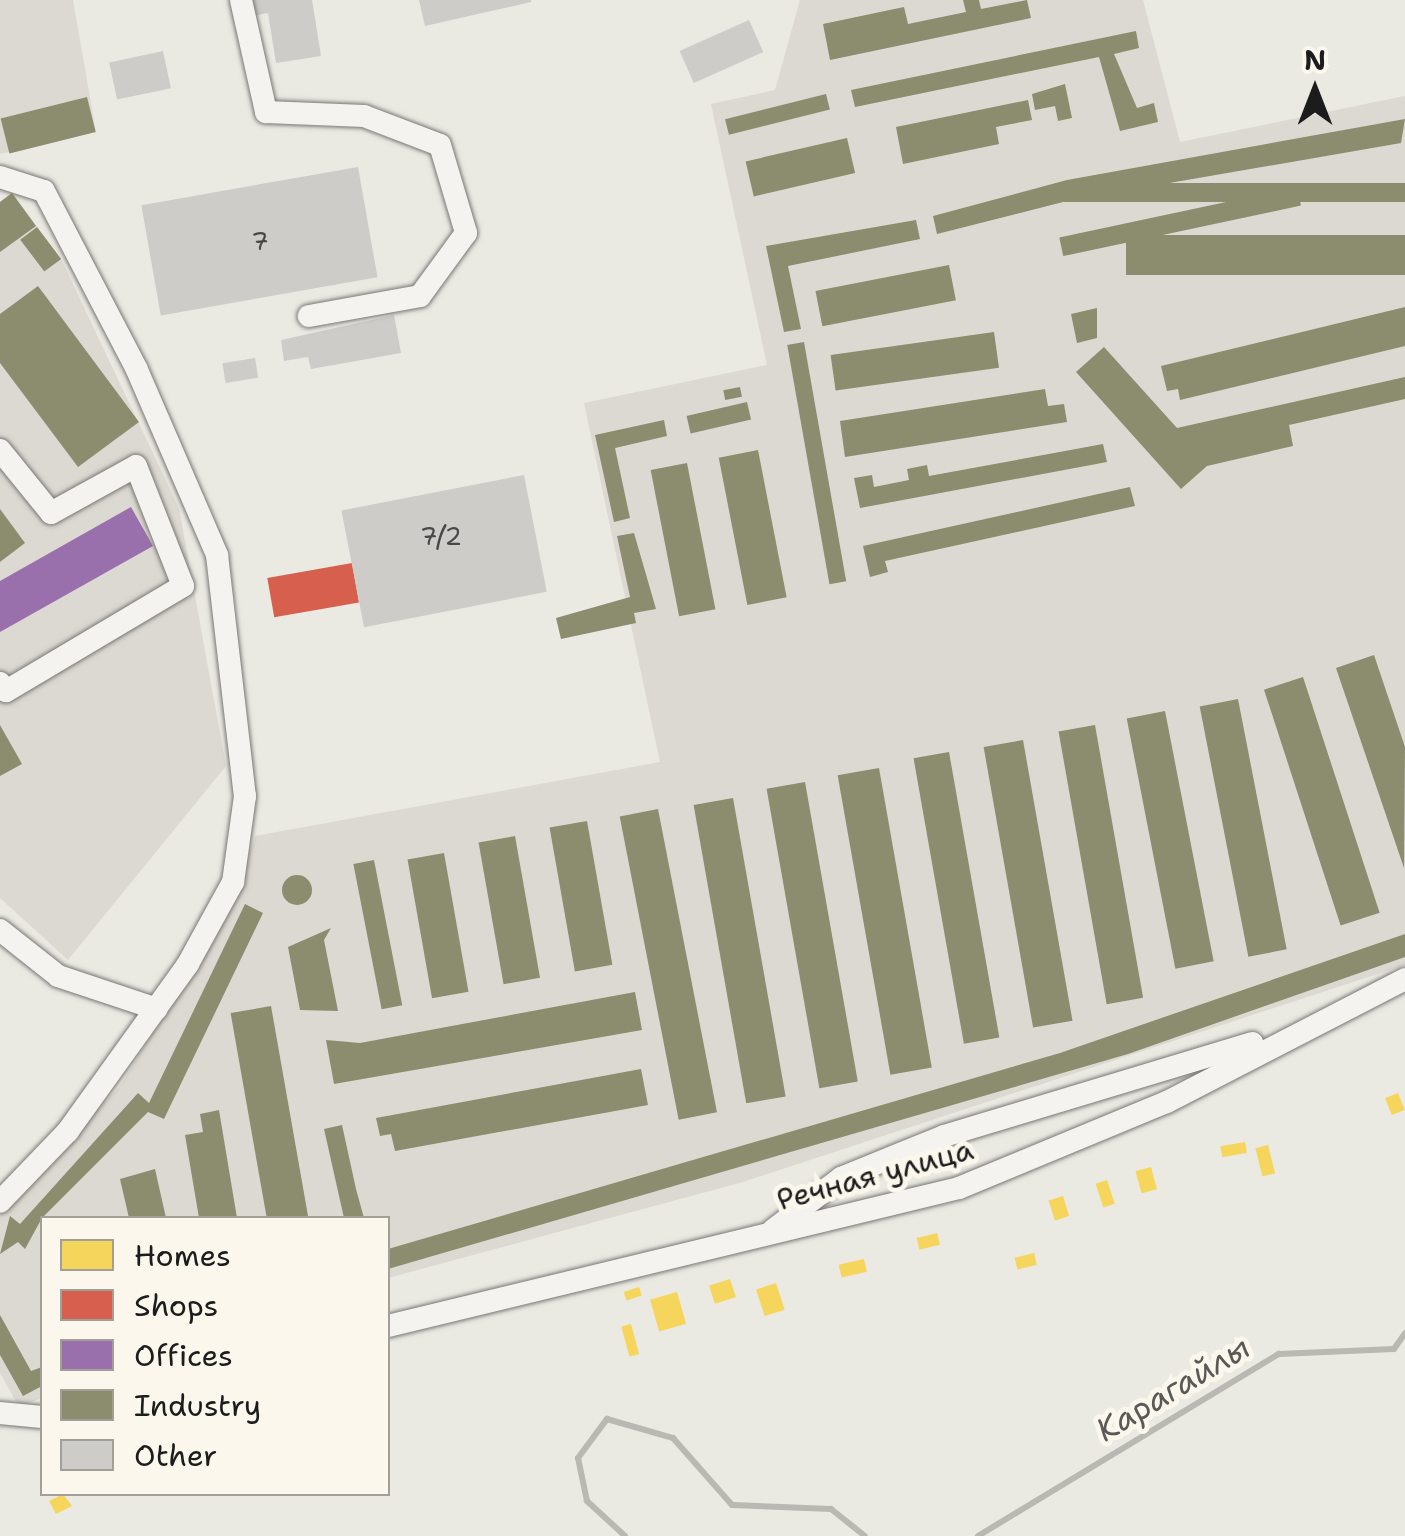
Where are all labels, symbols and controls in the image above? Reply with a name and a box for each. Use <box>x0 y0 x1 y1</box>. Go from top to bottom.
north arrow <box>1265 40 1365 140</box>
text: N <box>1304 41 1326 79</box>
house number: 7 <box>251 226 269 256</box>
house number: 7/2 <box>420 521 462 551</box>
street label: Речная улица <box>773 1131 977 1219</box>
legend <box>40 1216 390 1496</box>
text: Homes <box>134 1235 231 1276</box>
text: Shops <box>134 1285 218 1326</box>
water label: Карагайлы <box>1089 1328 1257 1450</box>
text: Offices <box>134 1335 233 1376</box>
text: Industry <box>134 1385 261 1426</box>
text: Other <box>134 1435 217 1476</box>

